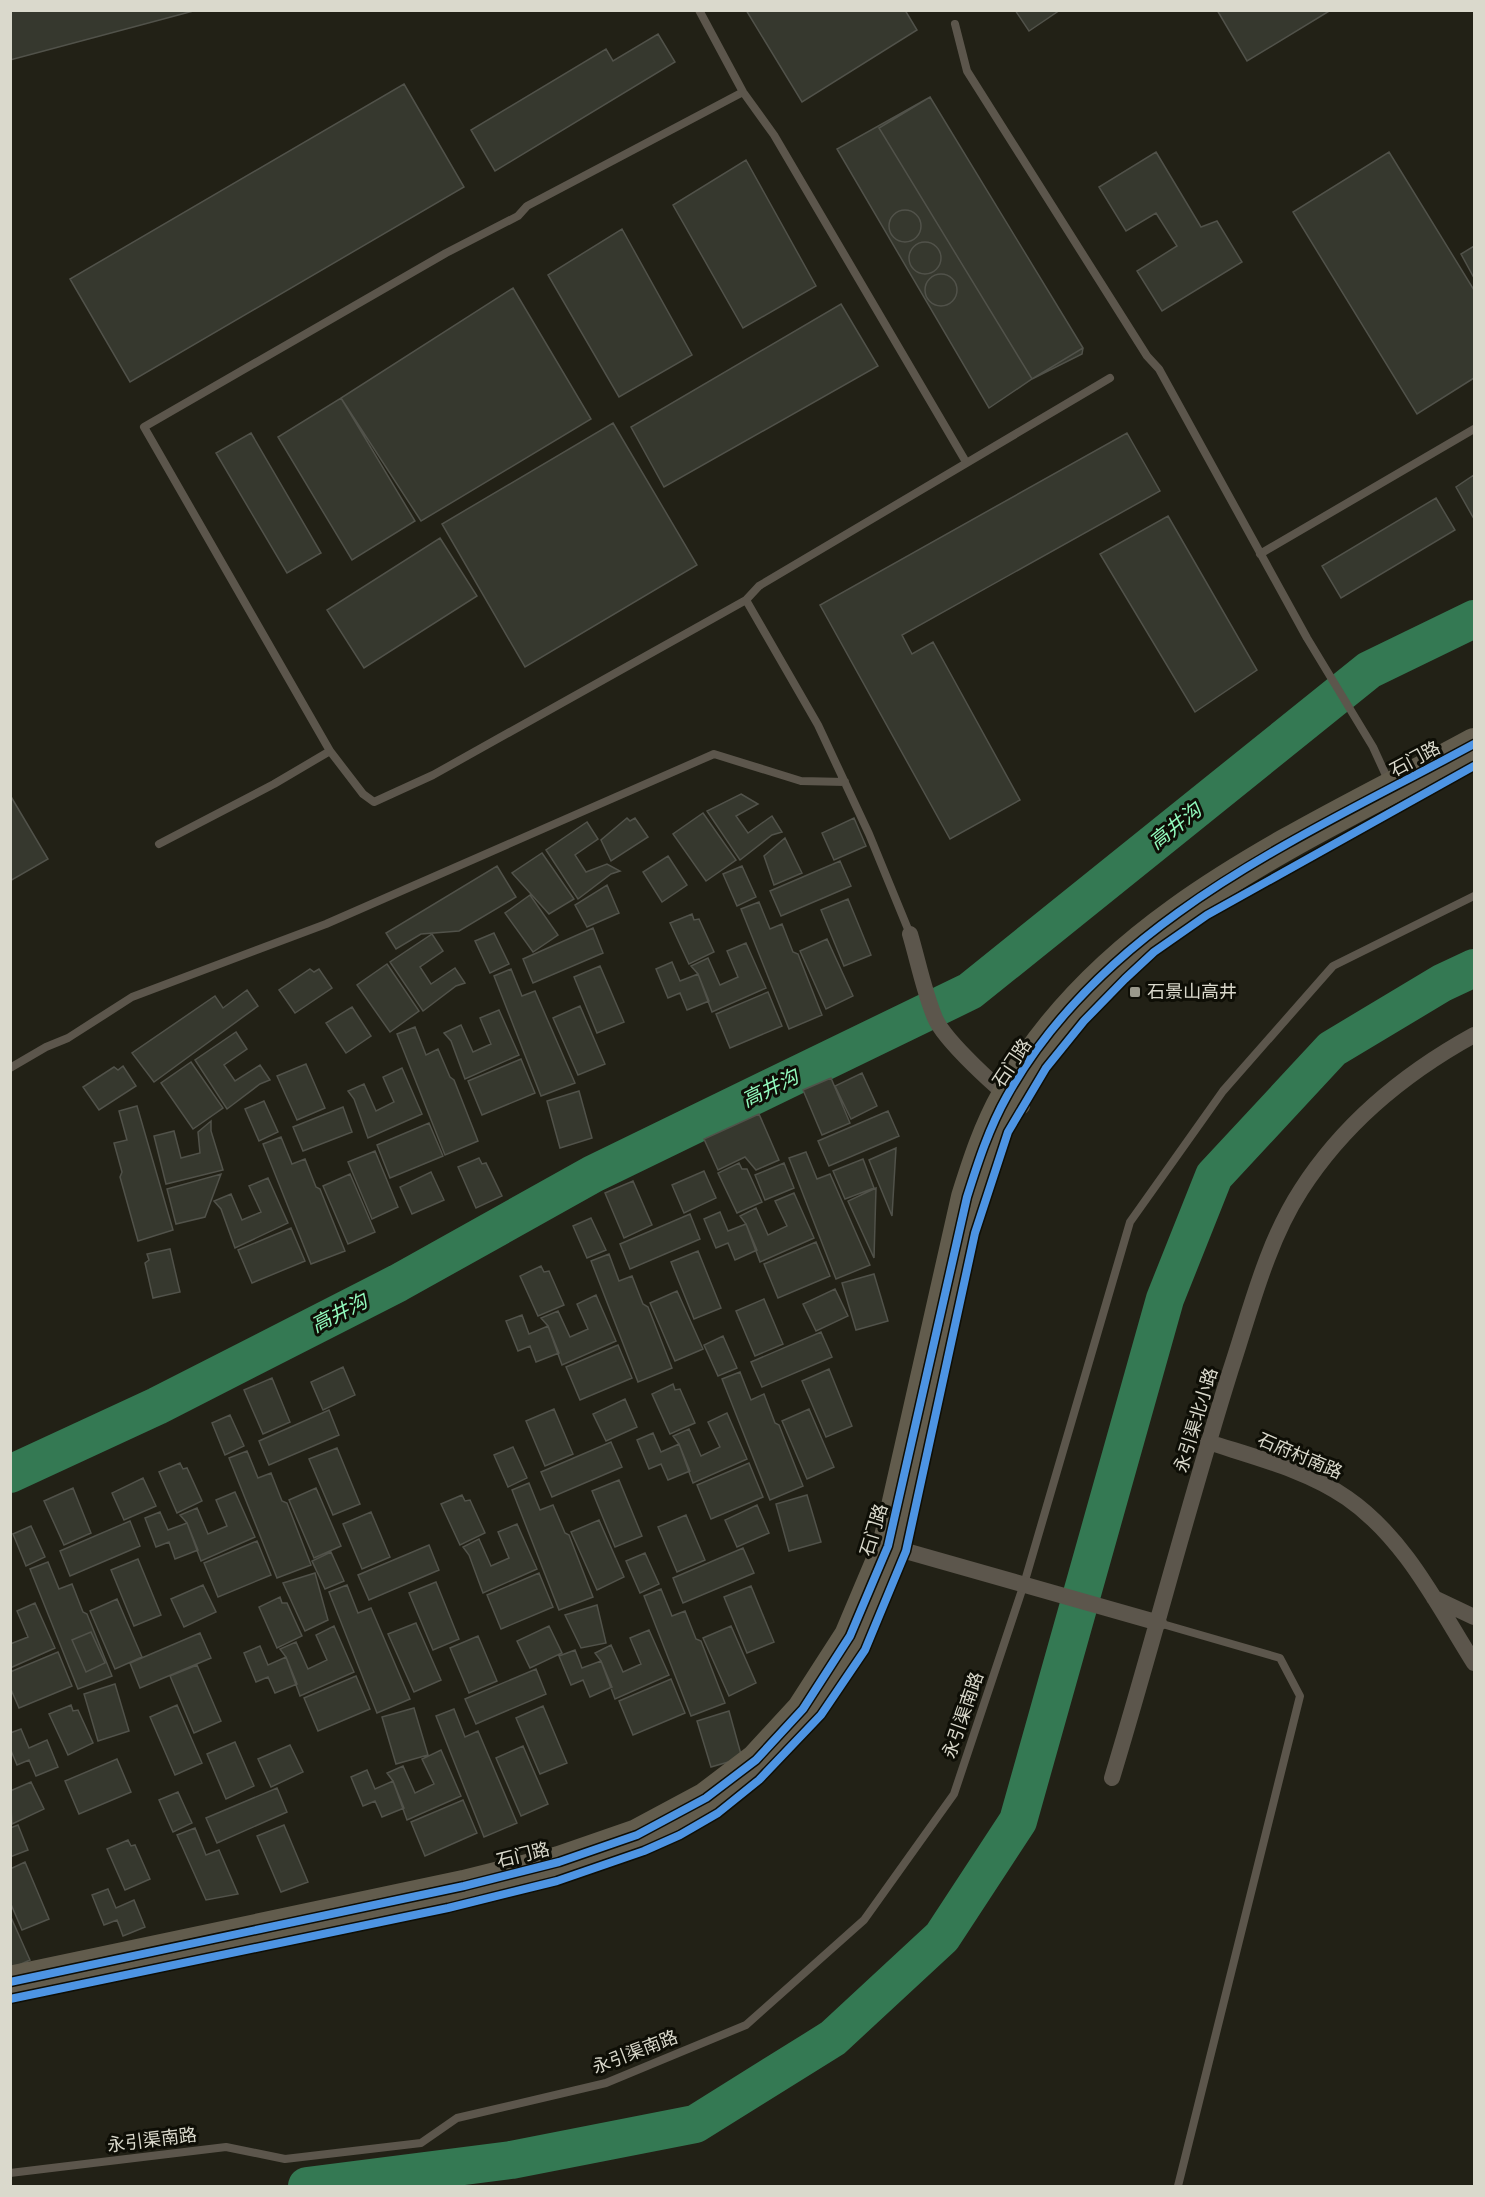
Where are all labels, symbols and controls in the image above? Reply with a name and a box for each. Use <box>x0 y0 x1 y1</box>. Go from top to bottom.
street label: 石门路 <box>1386 737 1444 781</box>
water label: 高井沟 <box>1145 797 1208 855</box>
place label: 石景山高井 <box>1147 981 1237 1003</box>
marker: 石景山高井 <box>1128 985 1142 999</box>
street label: 石门路 <box>988 1034 1036 1092</box>
water label: 高井沟 <box>738 1064 804 1113</box>
water label: 高井沟 <box>307 1289 373 1338</box>
street label: 永引渠北小路 <box>1170 1365 1222 1475</box>
street label: 石府村南路 <box>1254 1428 1346 1484</box>
street label: 石门路 <box>856 1501 892 1559</box>
street label: 永引渠南路 <box>938 1669 988 1761</box>
street label: 石门路 <box>494 1838 552 1872</box>
street label: 永引渠南路 <box>589 2026 681 2078</box>
street label: 永引渠南路 <box>106 2124 198 2156</box>

